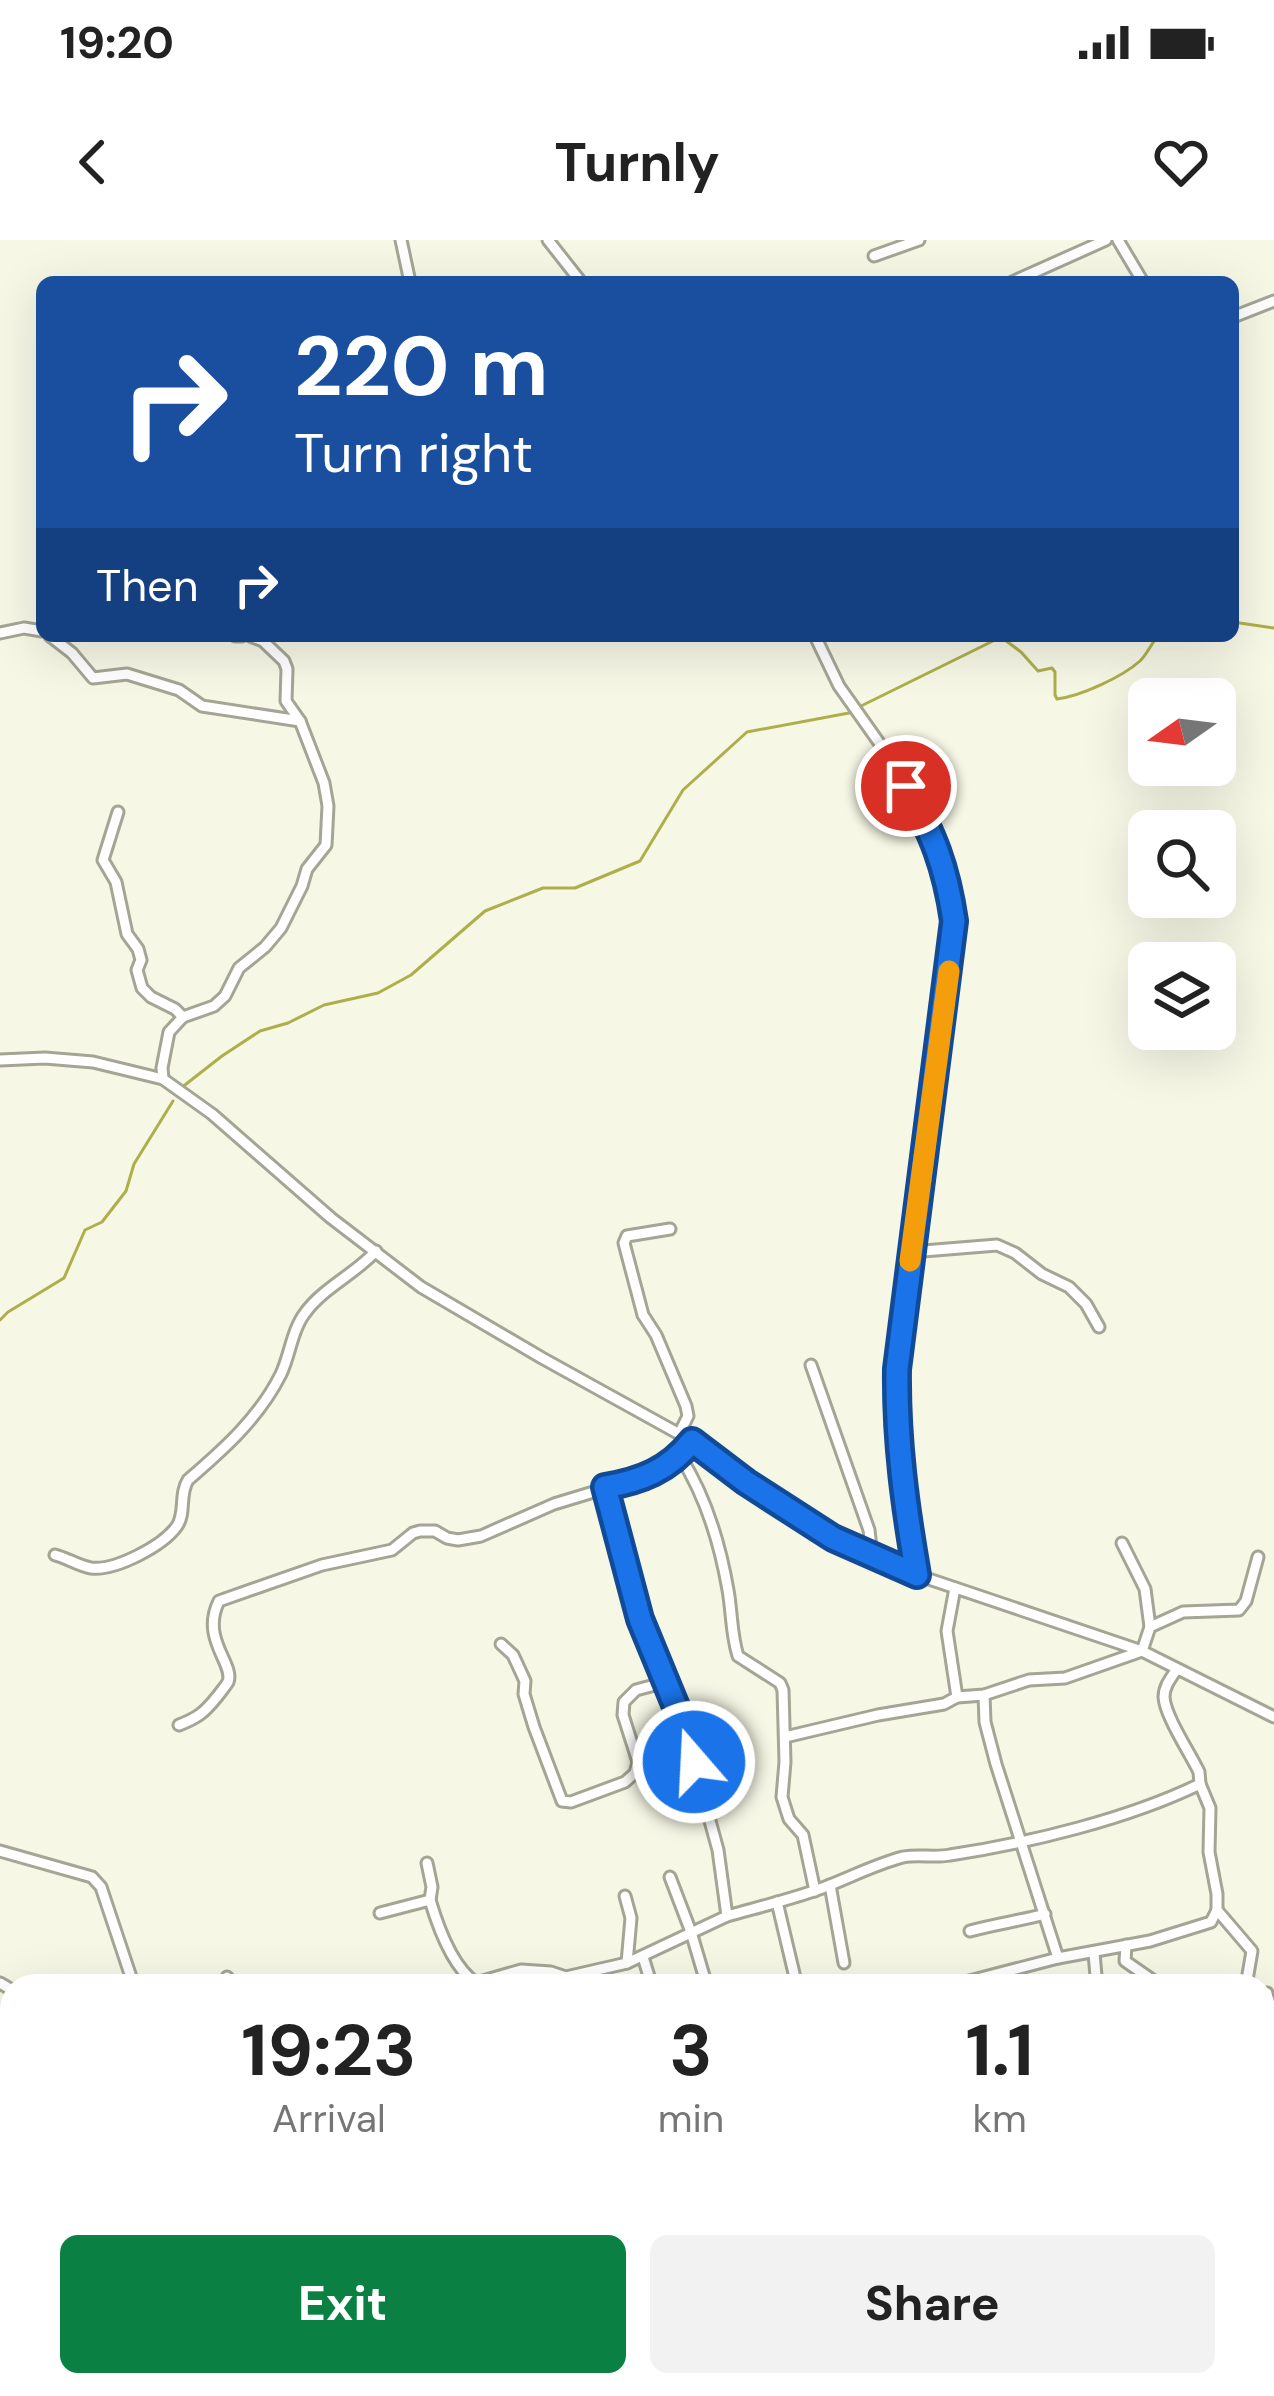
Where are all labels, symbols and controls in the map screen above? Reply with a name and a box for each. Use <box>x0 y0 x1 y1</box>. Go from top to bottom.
text: 19:20 <box>60 13 174 72</box>
text: Turnly <box>554 127 720 198</box>
icon: back <box>60 129 126 195</box>
icon: heart <box>1148 129 1214 195</box>
text: 220 m <box>294 312 549 421</box>
icon: right <box>96 324 252 480</box>
text: Turn right <box>294 418 533 489</box>
icon: right <box>223 552 289 618</box>
text: Then <box>96 556 199 615</box>
north arrow <box>1128 678 1236 786</box>
map controls <box>1128 678 1236 1050</box>
pin <box>855 735 957 837</box>
icon: arrive <box>873 753 939 819</box>
button: search <box>1128 810 1236 918</box>
button: layers <box>1128 942 1236 1050</box>
position arrow <box>631 1699 757 1825</box>
text: 19:23 <box>241 2004 416 2097</box>
text: 3 <box>669 2004 713 2097</box>
text: 1.1 <box>966 2004 1034 2097</box>
text: Arrival <box>272 2093 386 2144</box>
text: min <box>658 2093 724 2144</box>
text: km <box>972 2093 1027 2144</box>
button: Exit <box>60 2235 626 2373</box>
button: Share <box>650 2235 1215 2373</box>

